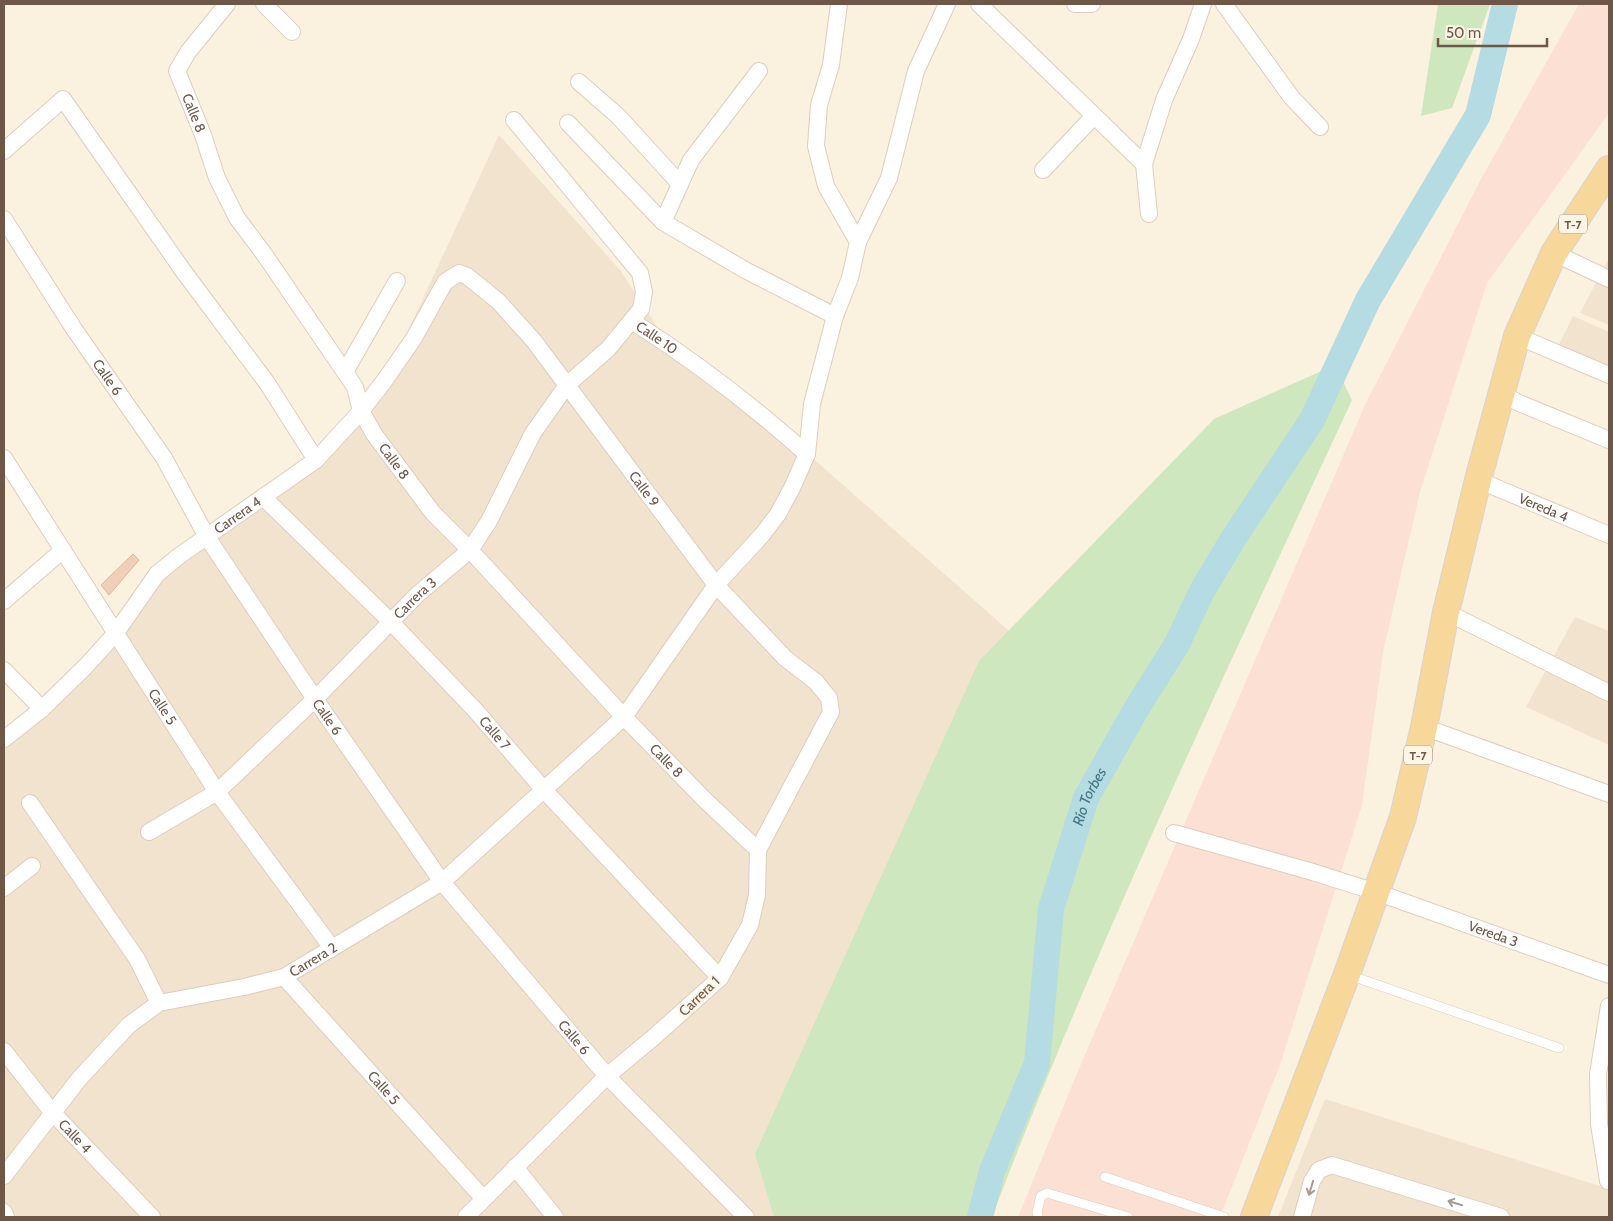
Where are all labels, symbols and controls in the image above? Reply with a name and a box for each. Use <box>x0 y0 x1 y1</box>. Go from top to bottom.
scale bar <box>1438 15 1547 47</box>
text: 50 m <box>1446 24 1481 42</box>
street label: Calle 8 <box>178 91 210 135</box>
road number: T-7 <box>1559 214 1587 233</box>
street label: Calle 10 <box>633 317 682 358</box>
street label: Calle 6 <box>89 355 126 399</box>
street label: Calle 8 <box>375 439 414 483</box>
street label: Calle 9 <box>625 467 663 510</box>
street label: Vereda 4 <box>1516 489 1571 526</box>
street label: Carrera 4 <box>210 492 264 538</box>
street label: Carrera 3 <box>389 573 440 623</box>
street label: Calle 5 <box>144 685 181 728</box>
street label: Calle 6 <box>309 695 346 738</box>
street label: Calle 7 <box>475 712 515 754</box>
street label: Calle 8 <box>646 740 687 781</box>
road number: T-7 <box>1404 746 1432 764</box>
water label: Río Torbes <box>1069 764 1110 828</box>
street label: Vereda 3 <box>1466 917 1521 951</box>
street label: Carrera 2 <box>286 938 340 981</box>
street label: Carrera 1 <box>675 972 723 1020</box>
street label: Calle 6 <box>554 1016 594 1059</box>
street label: Calle 5 <box>364 1067 404 1109</box>
street label: Calle 4 <box>55 1115 95 1157</box>
one-way arrow <box>1305 1180 1315 1196</box>
one-way arrow <box>1447 1197 1463 1207</box>

